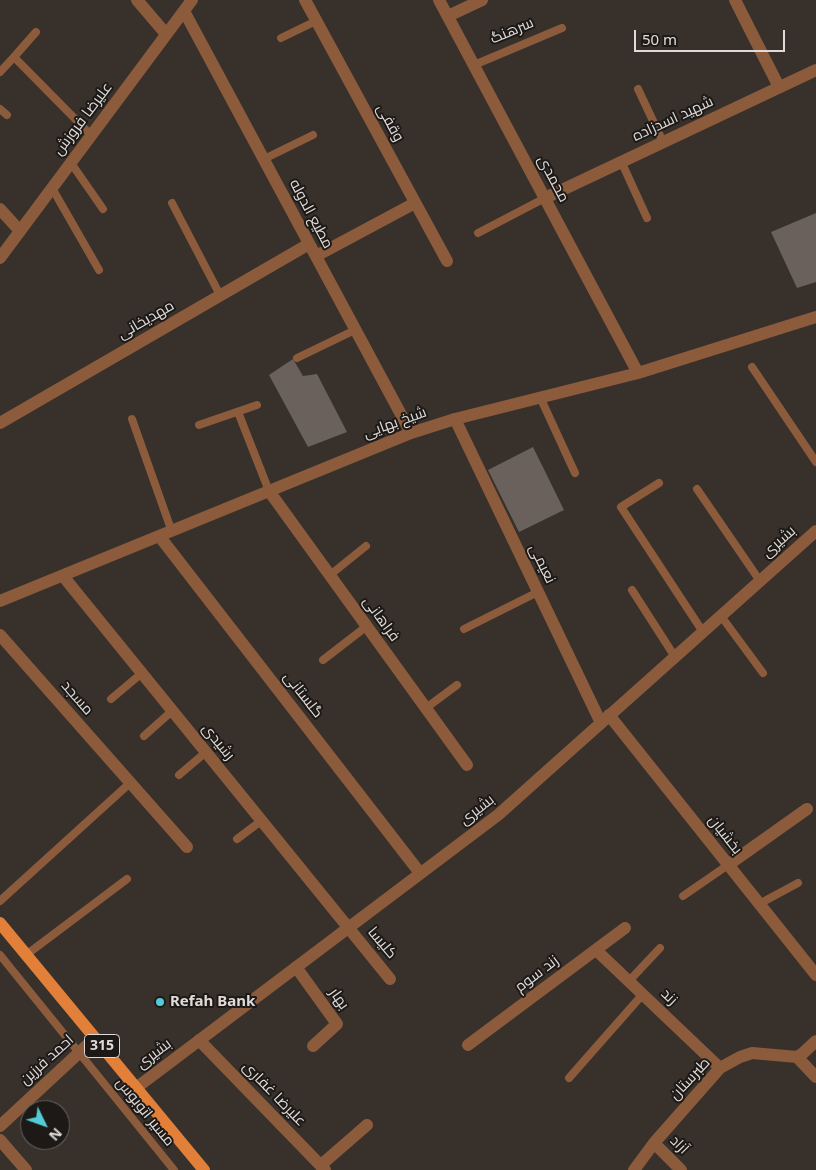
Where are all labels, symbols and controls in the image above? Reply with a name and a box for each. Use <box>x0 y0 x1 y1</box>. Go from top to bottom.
street label: سرهنگ <box>488 14 536 48</box>
scale bar <box>636 20 787 52</box>
text: 50 m <box>642 29 677 49</box>
street label: علیرضا فروزش <box>50 79 116 159</box>
street label: شهید اسدزاده <box>630 92 716 146</box>
street label: وقفی <box>372 101 408 145</box>
street label: محمدی <box>533 153 573 205</box>
street label: مطیع الدوله <box>285 176 337 252</box>
street label: مهدیخانی <box>115 297 177 343</box>
street label: شیخ بهایی <box>361 403 429 443</box>
street label: بشیری <box>758 522 800 562</box>
street label: نعیمی <box>525 541 559 587</box>
street label: فراهانی <box>359 593 403 645</box>
street label: گلستانی <box>279 668 327 722</box>
street label: مسجد <box>57 677 97 719</box>
street label: رشیدی <box>198 720 238 764</box>
street label: بشیری <box>456 791 498 829</box>
street label: بخشیان <box>704 812 746 858</box>
street label: کلیسا <box>364 924 400 962</box>
street label: زند سوم <box>511 952 563 996</box>
street label: بهار <box>325 985 353 1013</box>
street label: زند <box>657 985 681 1009</box>
place label: Refah Bank <box>170 993 255 1011</box>
marker: Refah Bank <box>154 996 166 1008</box>
street label: احمد فرزین <box>16 1031 78 1089</box>
road number: 315 <box>84 1034 120 1058</box>
street label: بشیری <box>133 1035 175 1073</box>
street label: طبرستان <box>666 1054 714 1104</box>
street label: علیرضا غفاری <box>239 1058 309 1130</box>
street label: مسیر اتوبوس <box>112 1074 178 1150</box>
north arrow <box>20 1100 70 1150</box>
text: N <box>45 1124 67 1145</box>
street label: آزاد <box>666 1132 692 1158</box>

